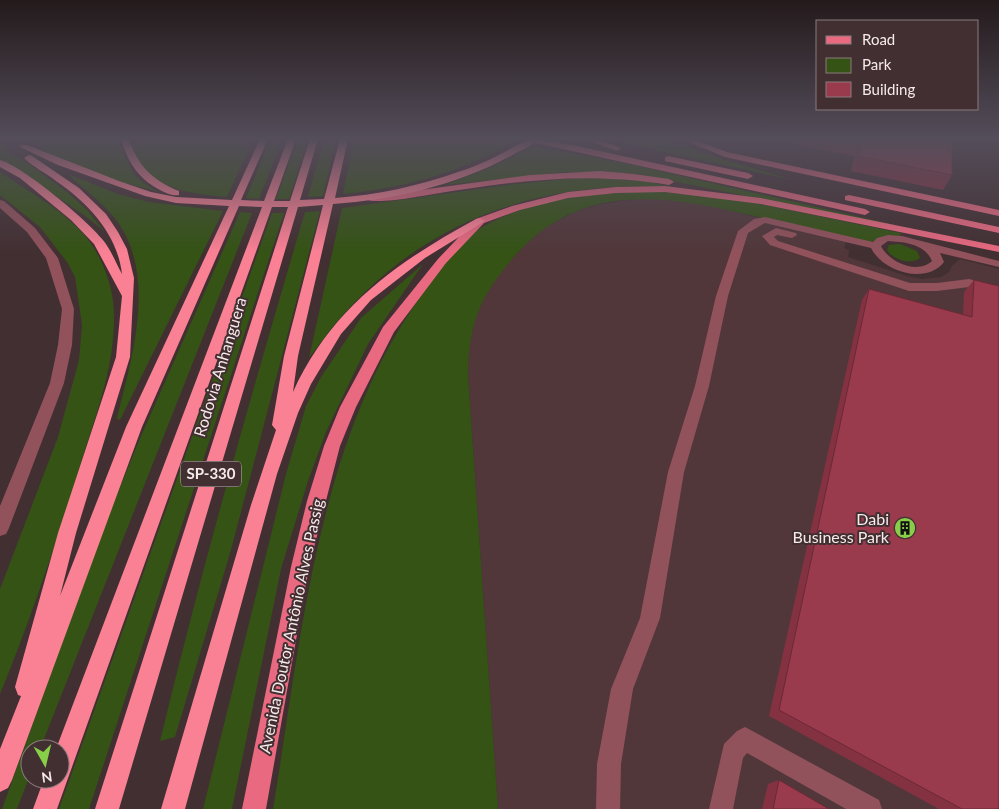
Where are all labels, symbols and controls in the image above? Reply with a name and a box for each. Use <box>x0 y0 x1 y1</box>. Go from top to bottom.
legend <box>816 20 979 110</box>
text: Road <box>862 30 895 48</box>
text: Park <box>862 55 892 73</box>
text: Building <box>862 80 915 98</box>
street label: Rodovia Anhanguera <box>189 295 250 439</box>
road number: SP-330 <box>181 462 241 486</box>
street label: Avenida Doutor Antônio Alves Passig <box>254 497 327 755</box>
place label: Dabi Business Park <box>793 509 890 546</box>
building icon: Dabi Business Park <box>893 516 917 540</box>
north arrow <box>20 739 70 789</box>
text: N <box>40 768 53 787</box>

